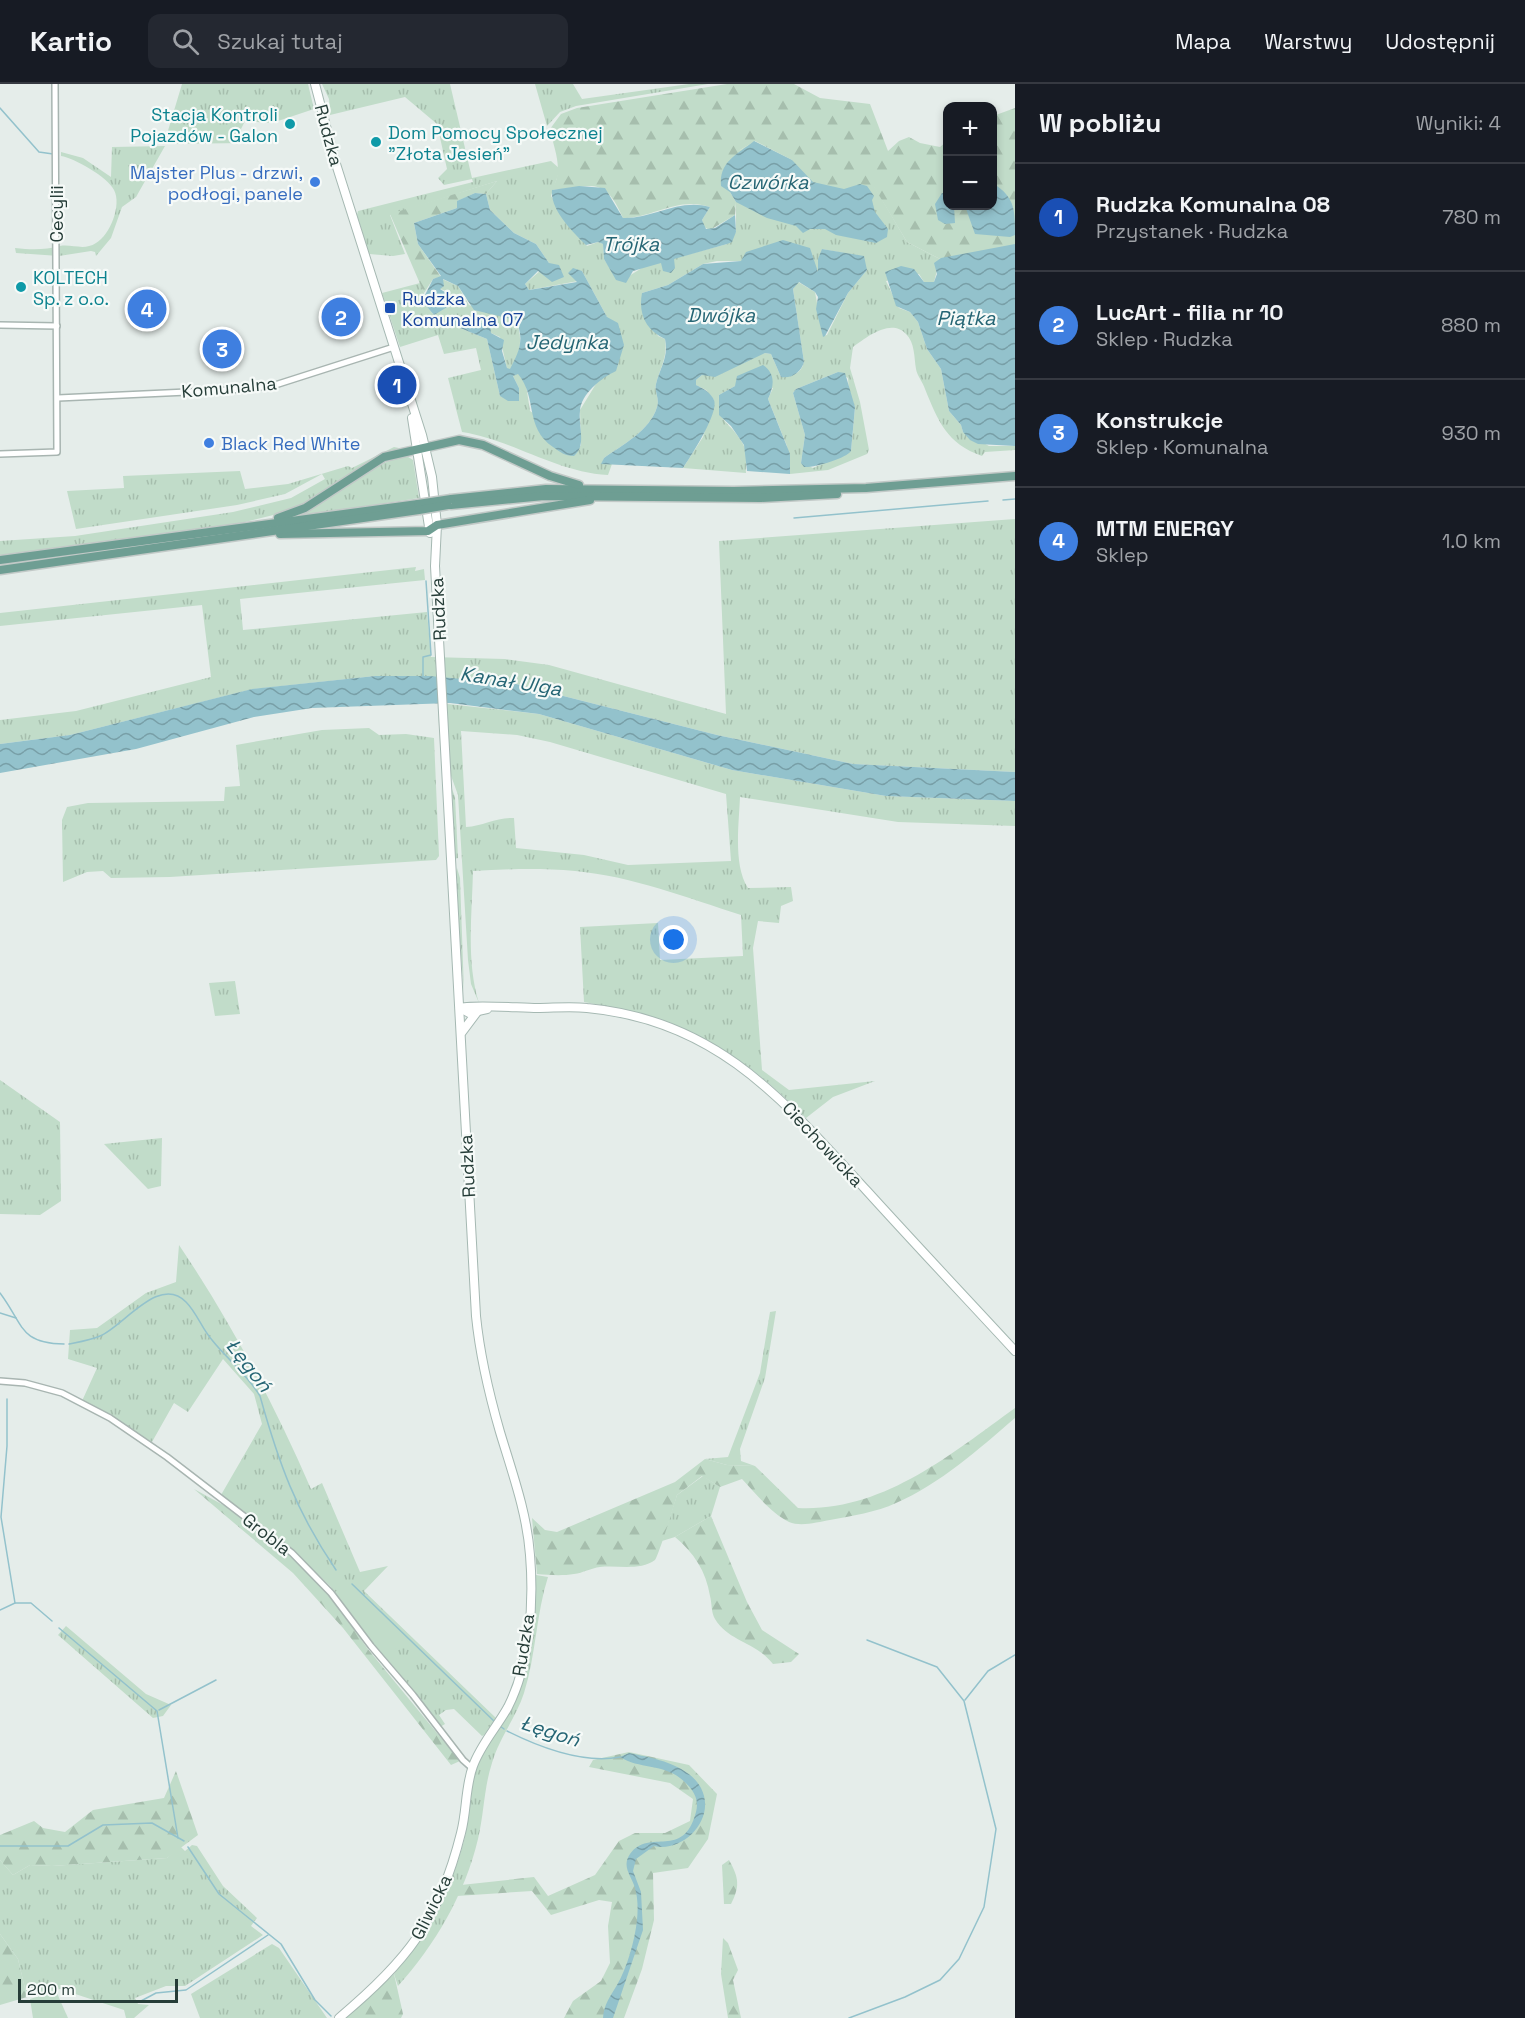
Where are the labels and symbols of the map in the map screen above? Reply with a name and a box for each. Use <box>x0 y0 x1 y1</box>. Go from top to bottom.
street label: Rudzka <box>310 102 348 168</box>
place label: Stacja Kontroli Pojazdów - Galon <box>130 103 278 147</box>
marker: Stacja Kontroli Pojazdów - Galon <box>283 117 297 131</box>
place label: Dom Pomocy Społecznej "Złota Jesień" <box>388 121 603 165</box>
marker: Dom Pomocy Społecznej "Złota Jesień" <box>369 135 383 149</box>
place label: Majster Plus - drzwi, podłogi, panele <box>130 161 303 205</box>
water label: Czwórka <box>727 169 809 195</box>
marker: Majster Plus - drzwi, podłogi, panele <box>308 175 322 189</box>
street label: Cecylii <box>45 185 68 243</box>
water label: Trójka <box>603 231 660 257</box>
place label: KOLTECH Sp. z o.o. <box>33 266 109 310</box>
marker: KOLTECH Sp. z o.o. <box>14 280 28 294</box>
pin: 4 <box>128 286 166 332</box>
place label: Rudzka Komunalna 07 <box>402 287 523 331</box>
pin: 2 <box>322 294 360 340</box>
marker: Rudzka Komunalna 07 <box>383 301 397 315</box>
water label: Dwójka <box>687 302 756 328</box>
water label: Piątka <box>936 305 996 331</box>
pin: 3 <box>202 326 242 372</box>
water label: Jedynka <box>526 329 609 355</box>
pin: 1 <box>378 362 416 408</box>
street label: Komunalna <box>181 371 277 403</box>
place label: Black Red White <box>221 432 360 455</box>
marker: Black Red White <box>202 436 216 450</box>
street label: Rudzka <box>425 577 451 641</box>
water label: Kanał Ulga <box>458 660 564 702</box>
your location <box>659 925 688 954</box>
street label: Ciechowicka <box>777 1096 869 1192</box>
street label: Rudzka <box>454 1134 480 1198</box>
water label: Łęgoń <box>220 1333 279 1398</box>
street label: Grobla <box>238 1508 296 1560</box>
street label: Rudzka <box>507 1612 539 1678</box>
water label: Łęgoń <box>517 1709 584 1753</box>
street label: Gliwicka <box>405 1870 457 1944</box>
scale bar <box>18 1976 178 2004</box>

